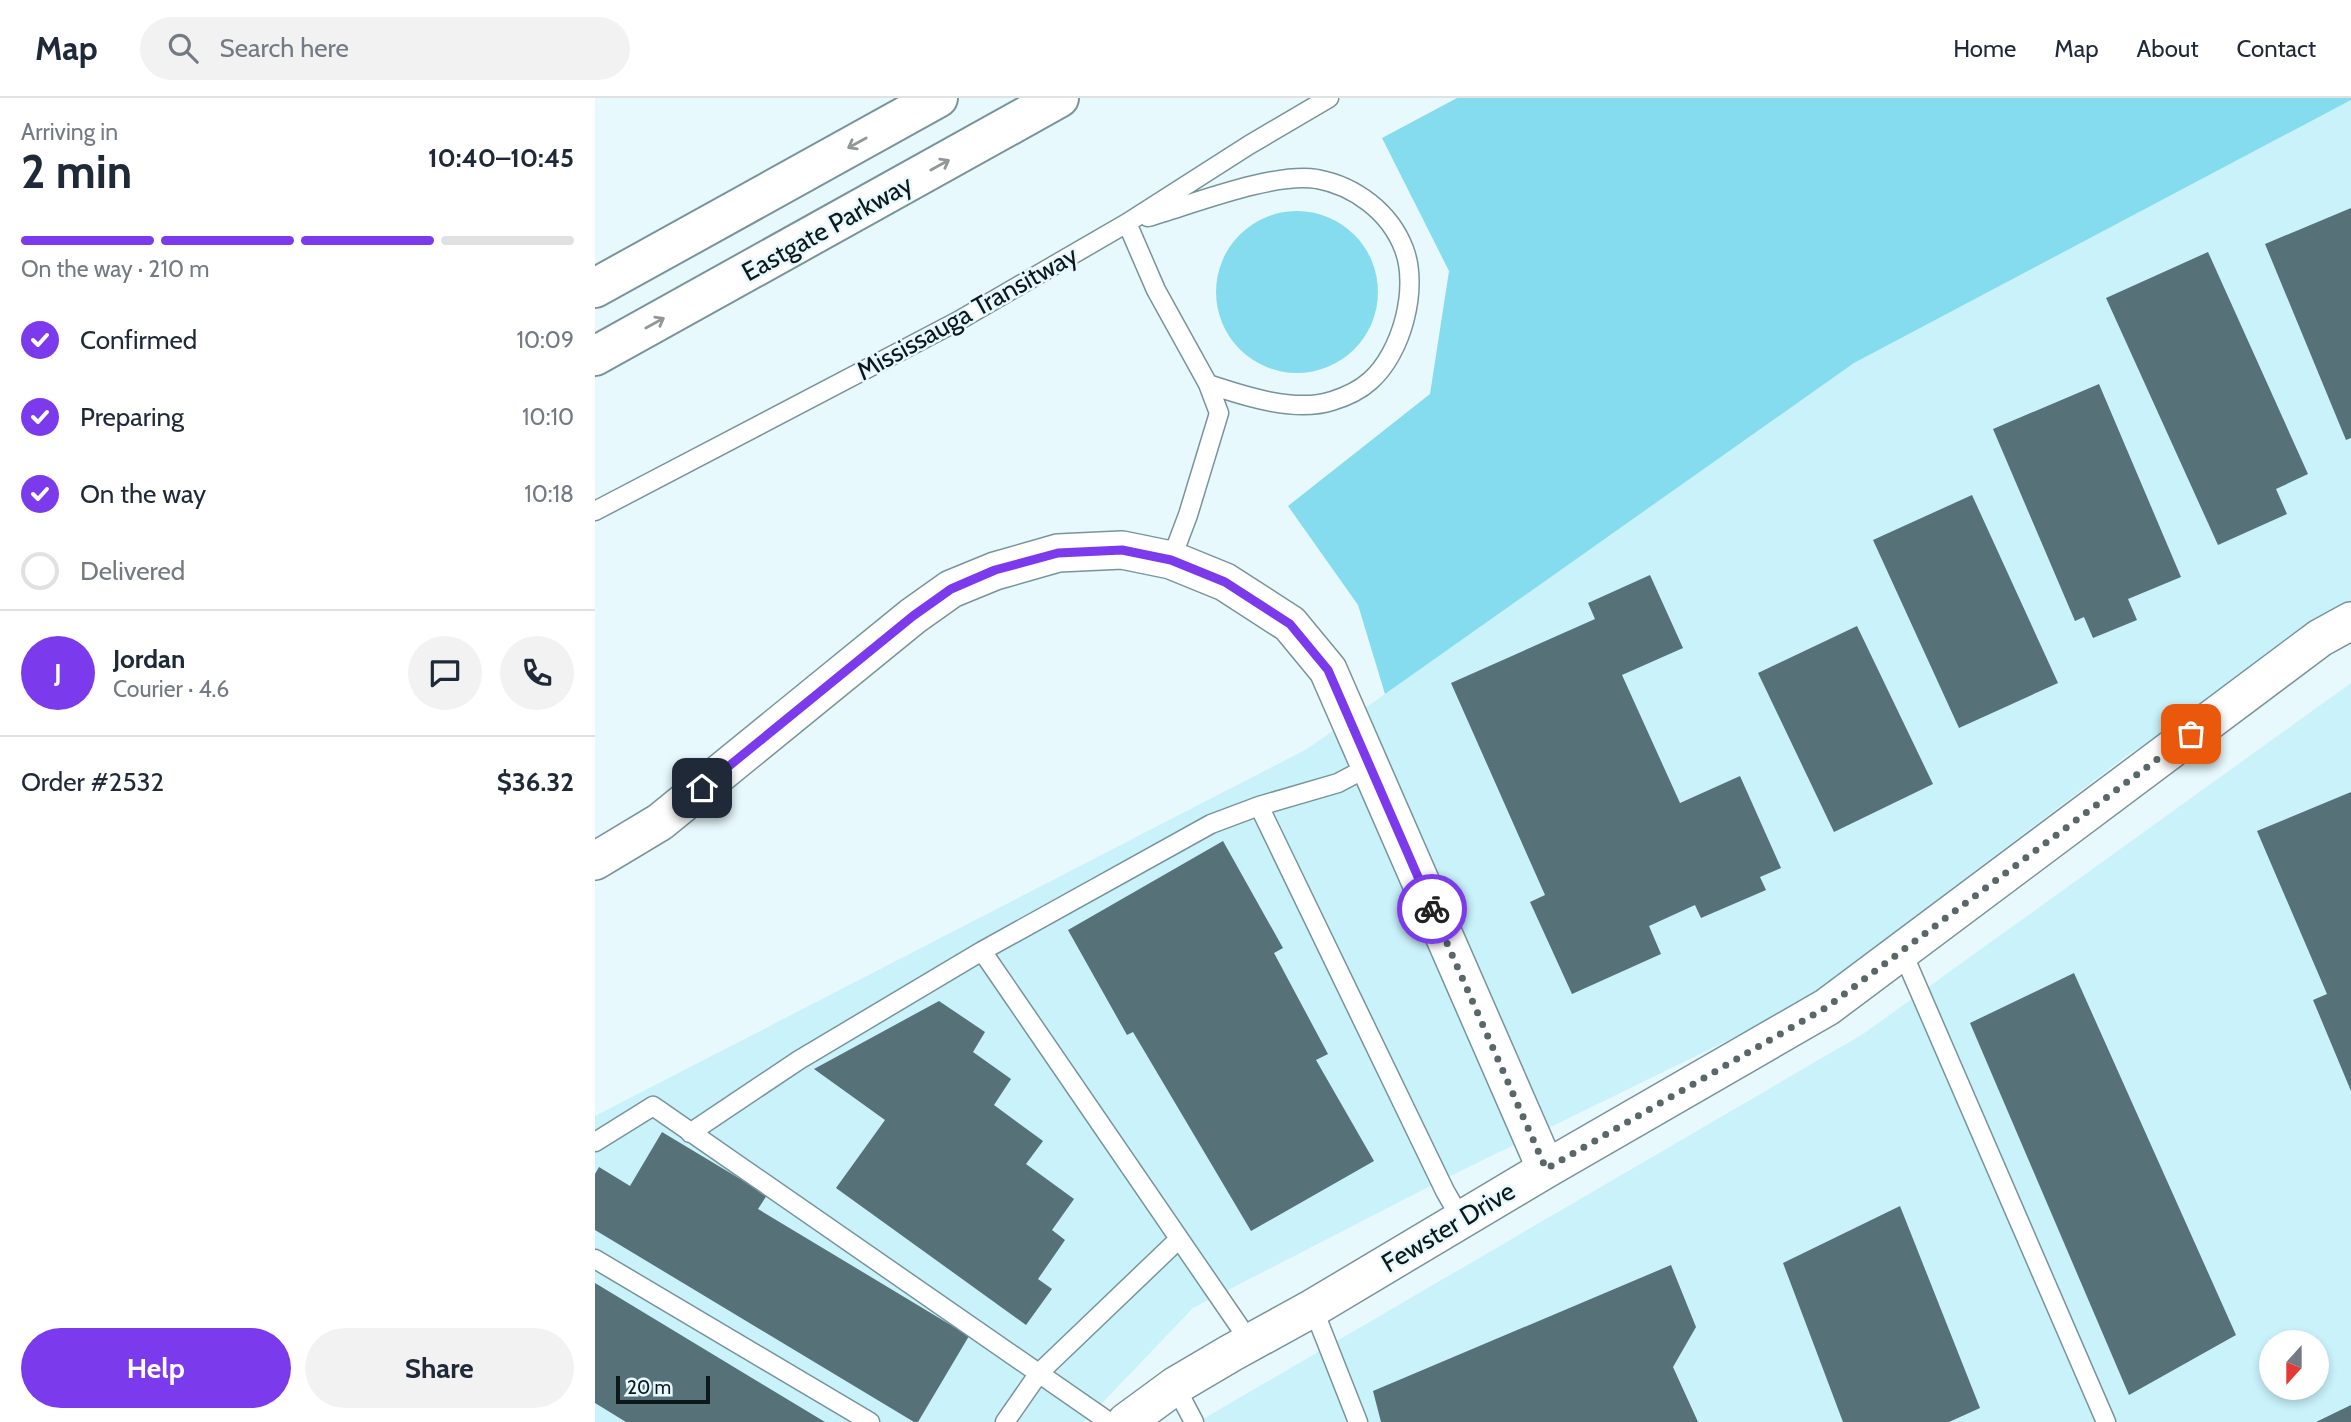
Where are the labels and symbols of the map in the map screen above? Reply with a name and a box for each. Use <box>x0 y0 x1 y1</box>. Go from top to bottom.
one-way arrow <box>847 137 868 150</box>
one-way arrow <box>929 158 949 172</box>
street label: Eastgate Parkway <box>736 168 918 288</box>
street label: Mississauga Transitway <box>851 239 1083 387</box>
one-way arrow <box>644 316 665 329</box>
pin <box>2161 704 2221 764</box>
pin <box>672 758 732 818</box>
courier <box>1397 874 1467 944</box>
street label: Fewster Drive <box>1376 1175 1520 1279</box>
north arrow <box>2259 1330 2329 1400</box>
scale bar <box>616 1373 711 1405</box>

